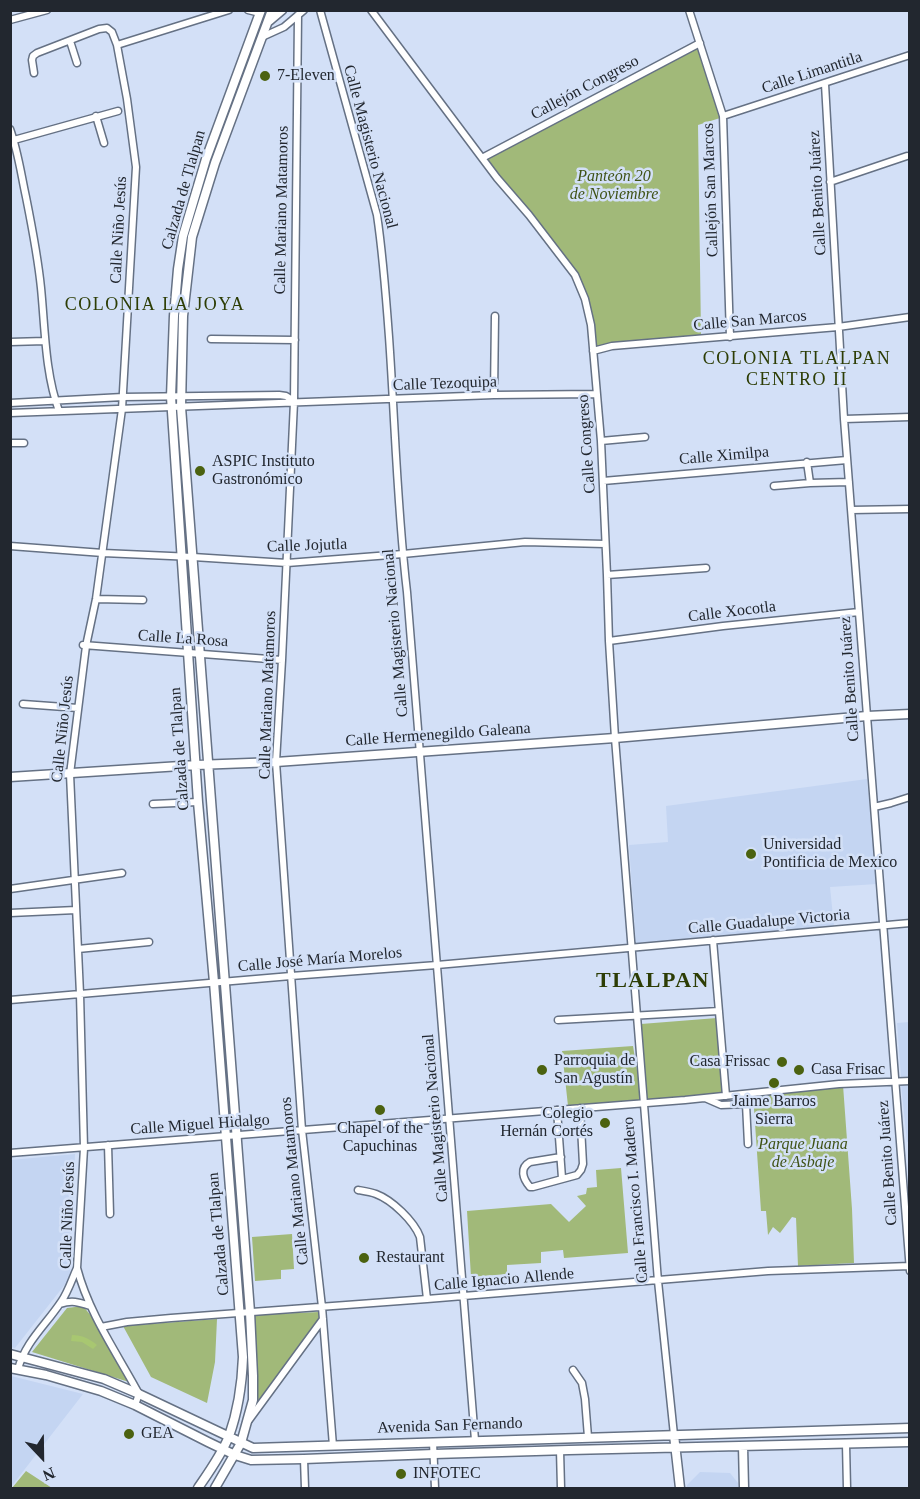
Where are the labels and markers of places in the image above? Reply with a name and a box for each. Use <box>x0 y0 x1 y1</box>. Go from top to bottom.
place label: 7-Eleven <box>277 66 335 86</box>
marker: 7-Eleven <box>258 69 272 83</box>
place label: ASPIC Instituto Gastronómico <box>212 452 315 490</box>
marker: ASPIC Instituto Gastronómico <box>193 464 207 478</box>
place label: Universidad Pontificia de Mexico <box>763 835 897 873</box>
marker: Universidad Pontificia de Mexico <box>744 847 758 861</box>
place label: Parroquia de San Agustín <box>554 1051 635 1089</box>
place label: Casa Frissac <box>690 1052 770 1072</box>
marker: Casa Frissac <box>775 1055 789 1069</box>
place label: Casa Frisac <box>811 1060 885 1080</box>
marker: Parroquia de San Agustín <box>535 1063 549 1077</box>
marker: Casa Frisac <box>792 1063 806 1077</box>
marker: Jaime Barros Sierra <box>767 1076 781 1090</box>
place label: Jaime Barros Sierra <box>732 1092 816 1130</box>
marker: Chapel of the Capuchinas <box>373 1103 387 1117</box>
place label: Colegio Hernán Cortés <box>500 1104 593 1142</box>
marker: Colegio Hernán Cortés <box>598 1116 612 1130</box>
place label: Chapel of the Capuchinas <box>337 1119 423 1157</box>
place label: Restaurant <box>376 1248 444 1268</box>
marker: Restaurant <box>357 1251 371 1265</box>
place label: GEA <box>141 1424 174 1444</box>
marker: GEA <box>122 1427 136 1441</box>
place label: INFOTEC <box>413 1464 481 1484</box>
marker: INFOTEC <box>394 1467 408 1481</box>

